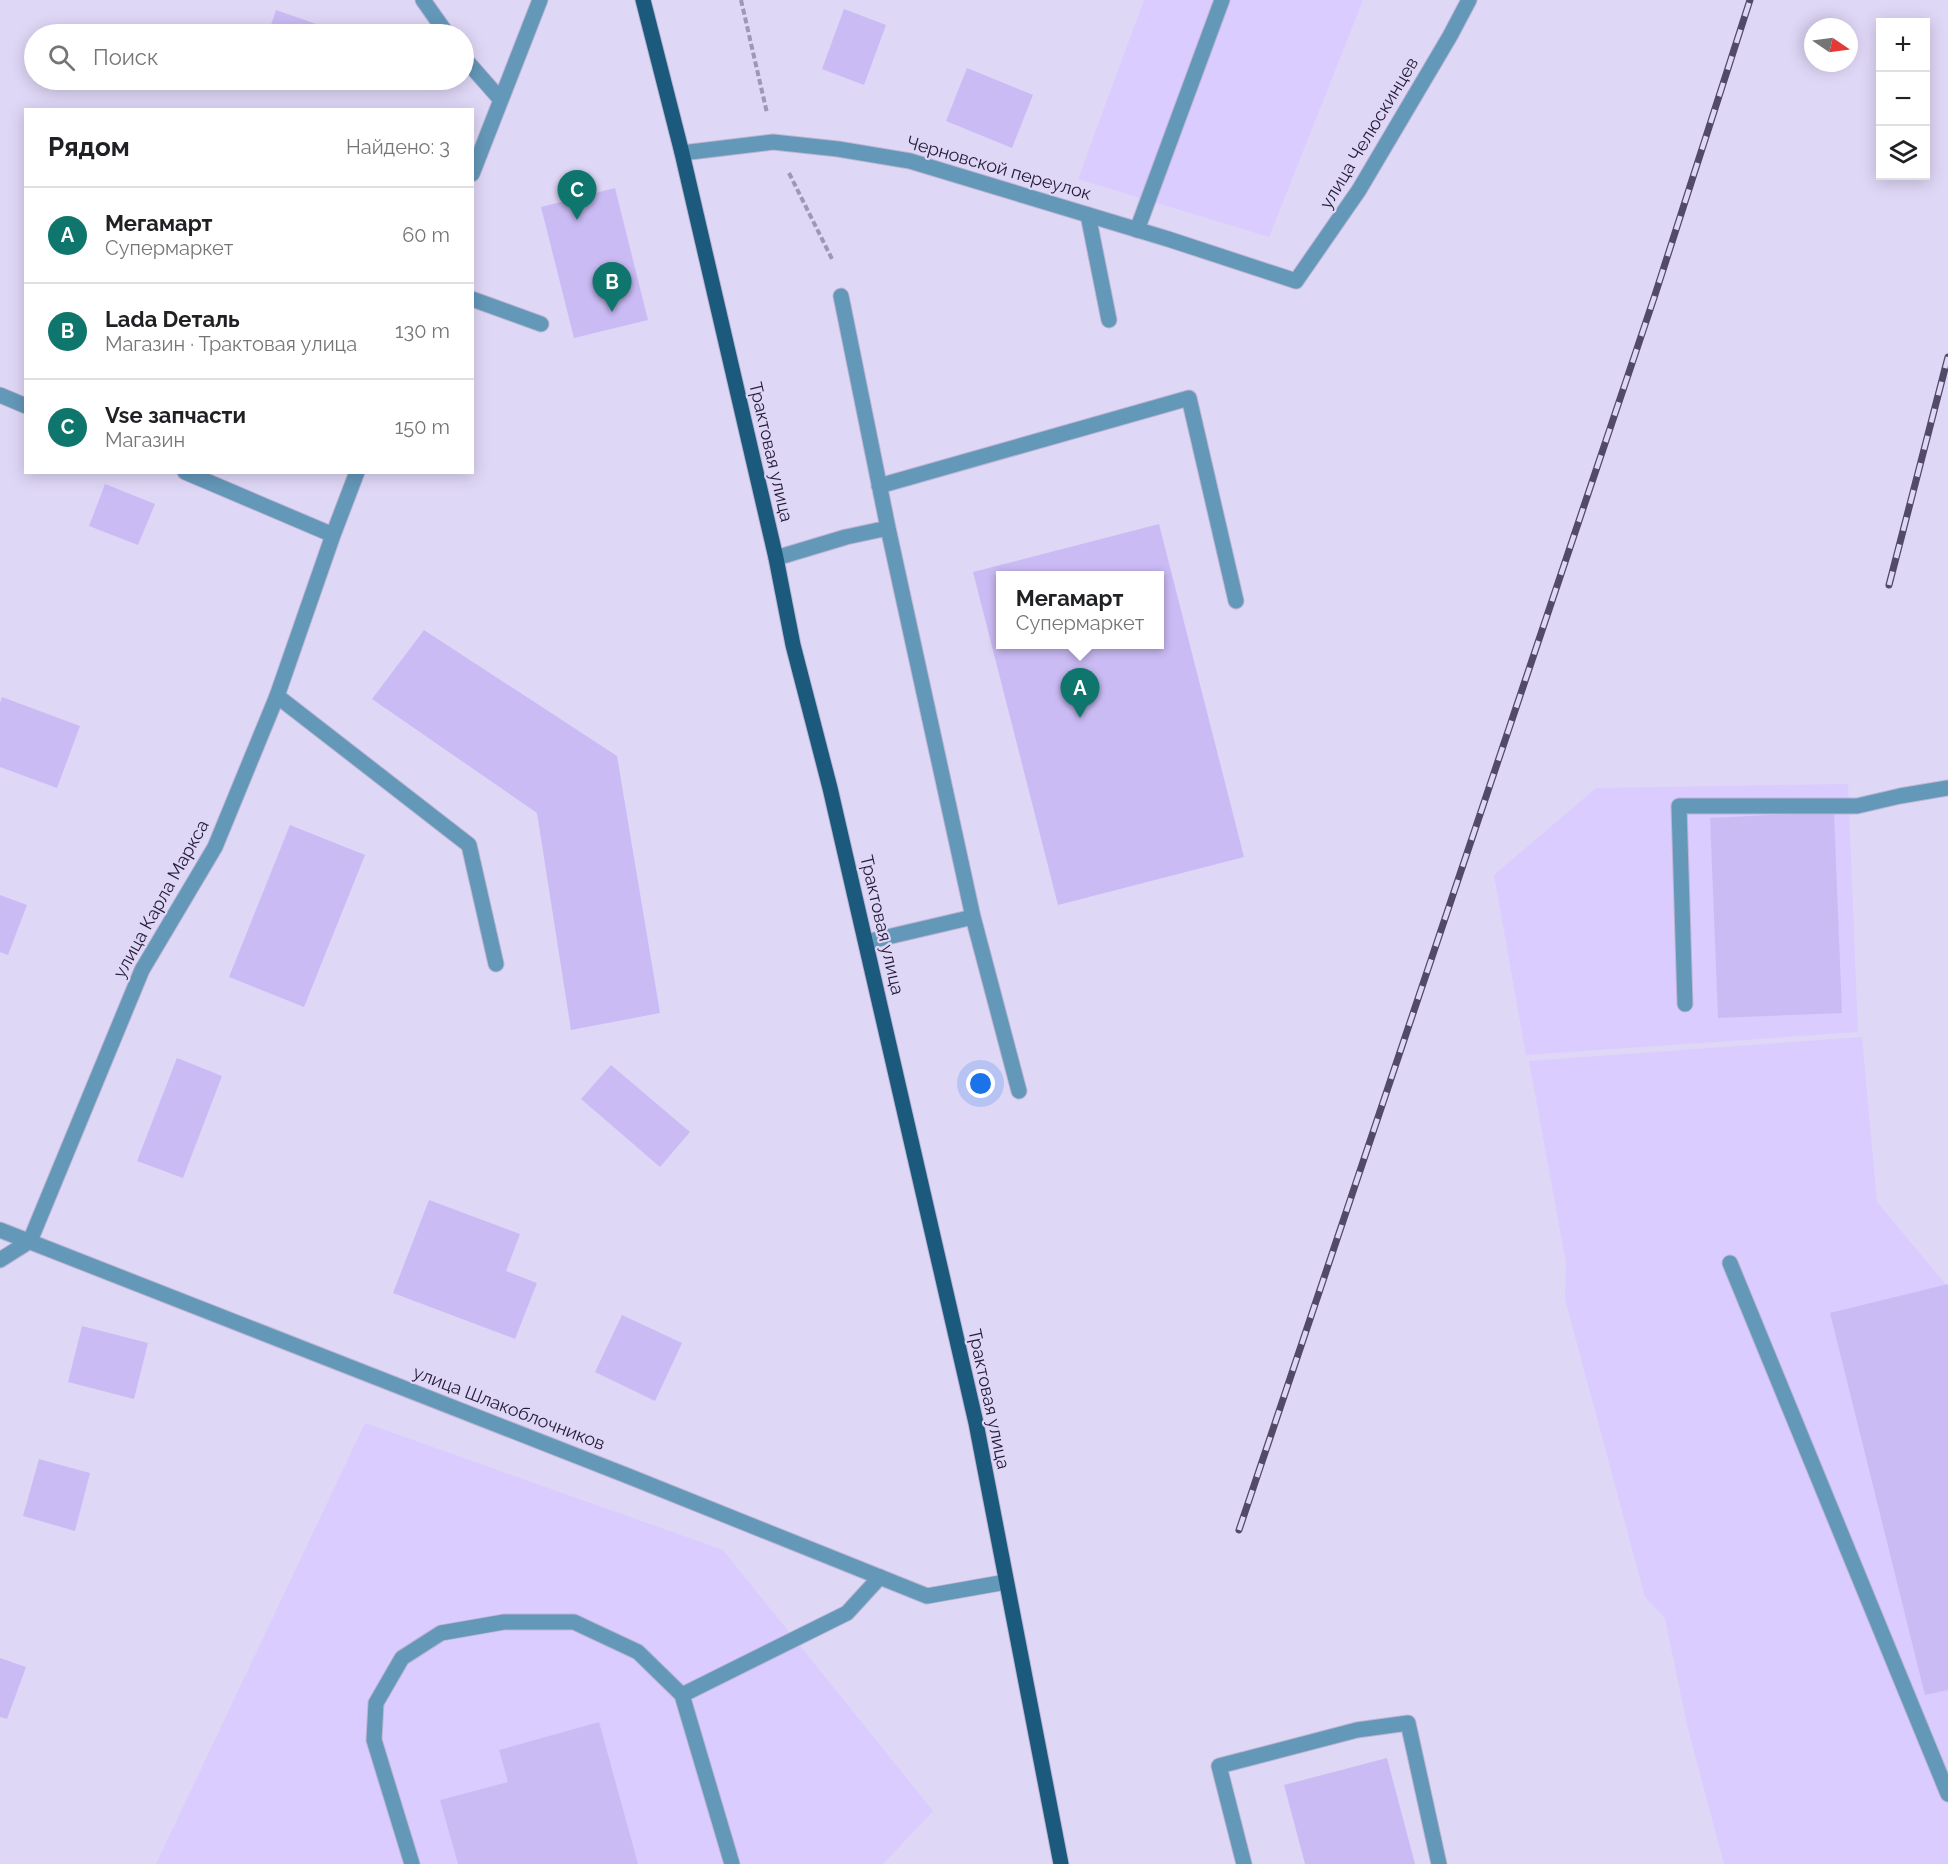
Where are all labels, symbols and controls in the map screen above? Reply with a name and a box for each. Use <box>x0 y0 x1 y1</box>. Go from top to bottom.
north arrow <box>1804 18 1858 72</box>
map controls <box>1876 18 1930 180</box>
button: + <box>1876 18 1930 72</box>
search box <box>24 24 474 90</box>
icon: search <box>45 41 78 74</box>
text: Поиск <box>93 44 158 70</box>
street label: улица Челюскинцев <box>1315 53 1422 212</box>
button: − <box>1876 72 1930 126</box>
button: layers <box>1876 126 1930 180</box>
street label: Черновской переулок <box>904 131 1094 204</box>
text: Рядом <box>48 132 130 162</box>
text: Найдено: 3 <box>346 135 450 159</box>
pin: C <box>558 170 596 220</box>
text: Мегамарт <box>105 210 213 236</box>
text: A <box>61 223 74 247</box>
text: 60 m <box>402 223 450 247</box>
text: Супермаркет <box>105 236 233 260</box>
pin: B <box>592 262 632 312</box>
text: Lada Dеталь <box>105 306 240 332</box>
text: B <box>61 319 74 343</box>
text: 130 m <box>395 319 450 343</box>
text: Магазин · Трактовая улица <box>105 332 357 356</box>
street label: Трактовая улица <box>745 380 798 524</box>
text: Vse запчасти <box>105 402 246 428</box>
text: C <box>61 415 74 439</box>
text: 150 m <box>395 415 450 439</box>
text: Магазин <box>105 428 185 452</box>
popup <box>996 571 1164 649</box>
text: Мегамарт <box>1016 585 1123 611</box>
text: Супермаркет <box>1016 611 1144 635</box>
pin: A <box>1060 668 1100 718</box>
street label: улица Карла Маркса <box>108 816 213 982</box>
street label: Трактовая улица <box>856 853 909 997</box>
your location <box>966 1069 995 1098</box>
street label: Трактовая улица <box>964 1327 1015 1471</box>
street label: улица Шлакоблочников <box>410 1361 608 1454</box>

